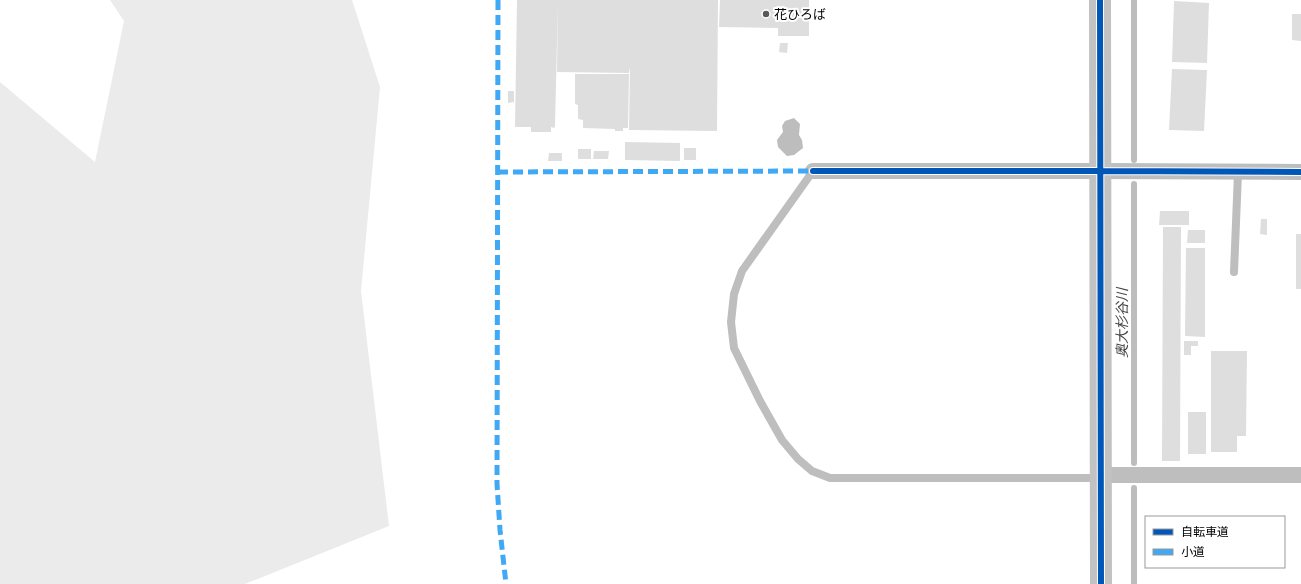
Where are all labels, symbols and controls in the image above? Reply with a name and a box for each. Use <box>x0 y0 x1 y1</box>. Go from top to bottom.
place label: 花ひろば <box>774 6 826 22</box>
marker: 花ひろば <box>761 9 771 19</box>
water label: 奥大杉谷川 <box>1113 286 1130 358</box>
legend <box>1145 516 1285 568</box>
text: 自転車道 <box>1181 524 1229 539</box>
text: 小道 <box>1181 544 1205 559</box>

